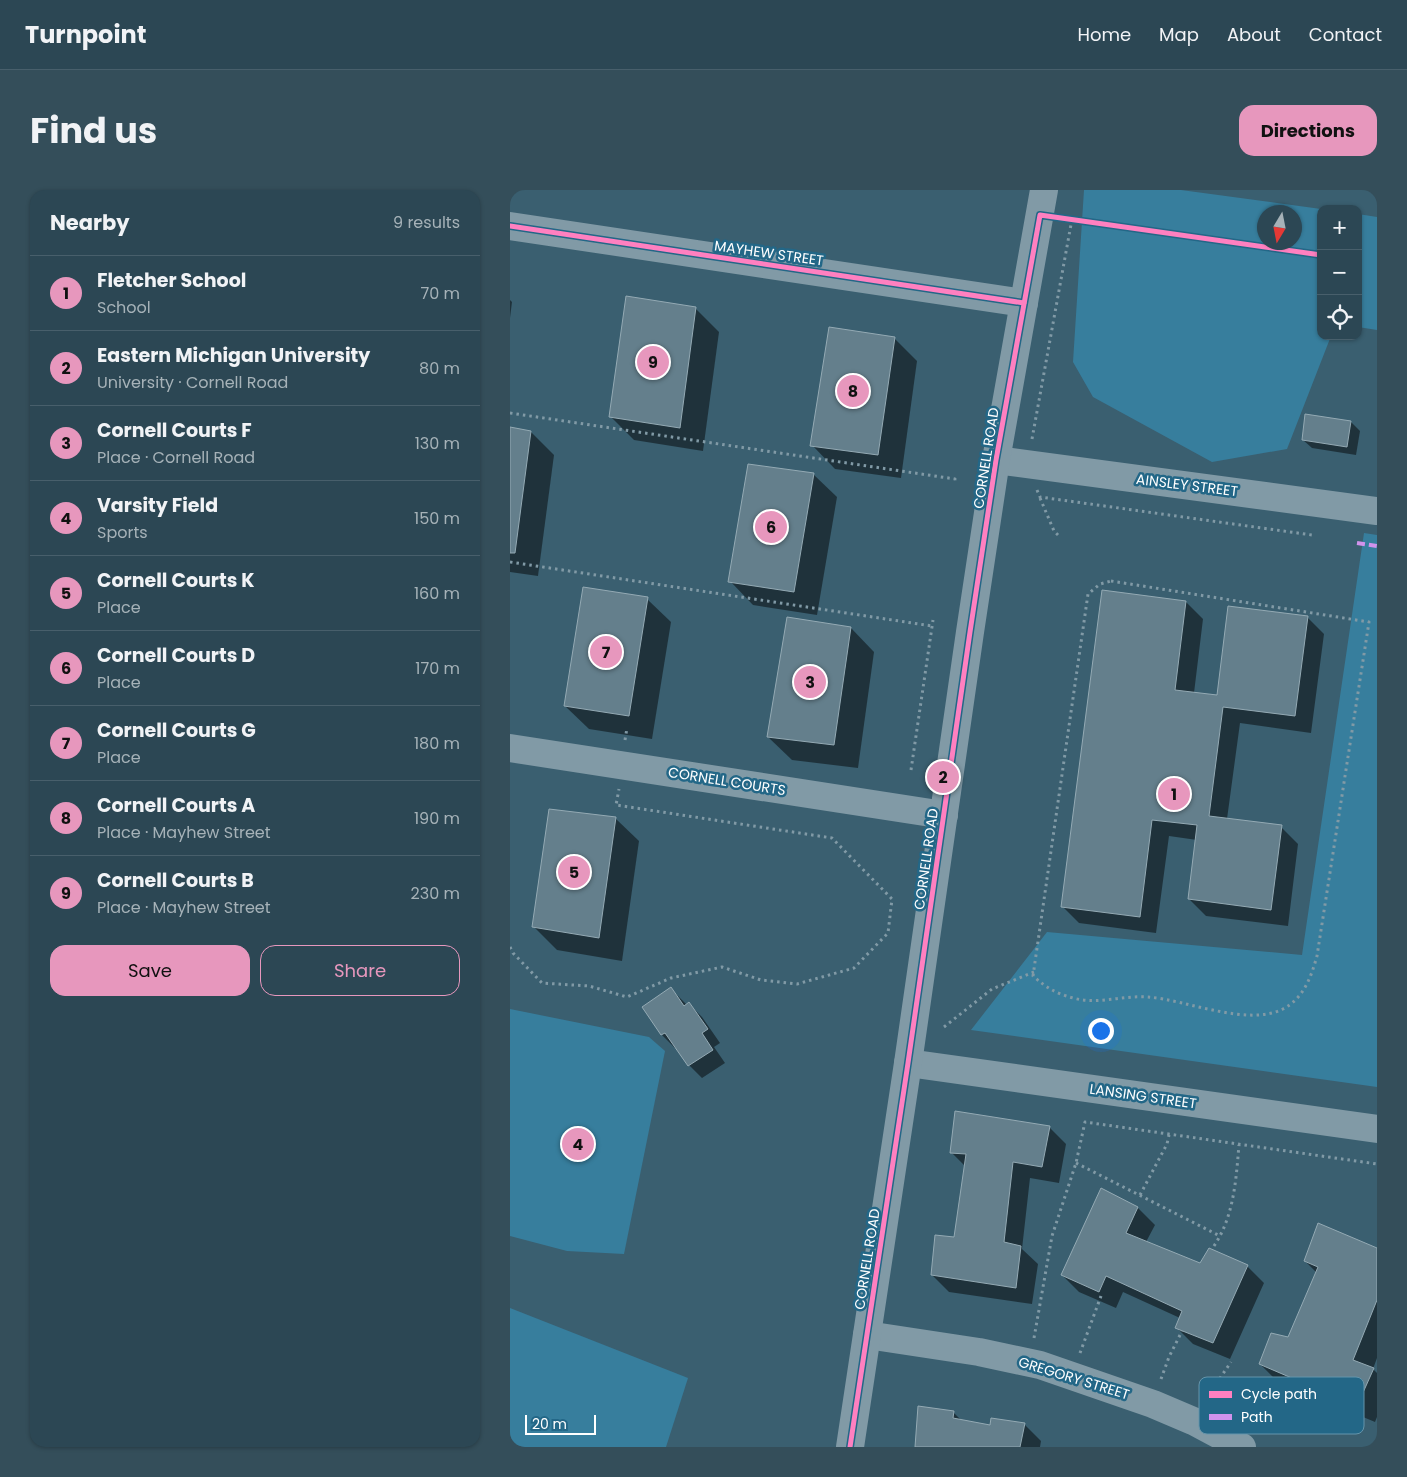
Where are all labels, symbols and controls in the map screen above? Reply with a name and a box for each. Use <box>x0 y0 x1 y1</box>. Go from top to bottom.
text: Turnpoint <box>25 18 146 51</box>
text: Home <box>1077 22 1131 47</box>
text: Map <box>1159 22 1199 47</box>
text: About <box>1227 22 1281 47</box>
text: Contact <box>1309 22 1382 47</box>
button: Directions <box>1239 105 1377 156</box>
text: Find us <box>30 106 157 155</box>
north arrow <box>1257 205 1302 250</box>
map controls <box>1317 205 1362 340</box>
button: + <box>1317 205 1362 250</box>
text: Nearby <box>50 208 130 237</box>
text: 9 results <box>393 211 460 234</box>
street label: MAYHEW STREET <box>713 235 825 271</box>
button: − <box>1317 250 1362 295</box>
text: Fletcher School <box>97 267 246 294</box>
text: 1 <box>63 282 69 305</box>
text: 70 m <box>420 282 460 305</box>
button: locate <box>1317 295 1362 340</box>
text: School <box>97 296 151 319</box>
text: Eastern Michigan University <box>97 342 370 369</box>
pin: 9 <box>637 343 669 381</box>
text: 2 <box>61 357 71 380</box>
text: 80 m <box>419 357 460 380</box>
text: University · Cornell Road <box>97 371 288 394</box>
pin: 8 <box>837 372 869 410</box>
street label: CORNELL ROAD <box>968 406 1004 510</box>
text: Cornell Courts F <box>97 417 252 444</box>
text: 3 <box>61 432 71 455</box>
text: 130 m <box>415 432 460 455</box>
text: Place · Cornell Road <box>97 446 255 469</box>
street label: AINSLEY STREET <box>1135 469 1239 501</box>
text: Varsity Field <box>97 492 218 519</box>
text: 4 <box>61 507 71 530</box>
text: 150 m <box>414 507 460 530</box>
pin: 6 <box>755 508 787 546</box>
text: Sports <box>97 521 148 544</box>
text: Cornell Courts K <box>97 567 255 594</box>
text: 5 <box>61 582 71 605</box>
text: 160 m <box>414 582 460 605</box>
text: Place <box>97 596 141 619</box>
pin: 7 <box>590 633 622 671</box>
text: Cornell Courts D <box>97 642 255 669</box>
text: 6 <box>61 657 71 680</box>
text: 170 m <box>415 657 460 680</box>
pin: 3 <box>794 663 826 701</box>
text: Place <box>97 671 141 694</box>
text: Cornell Courts G <box>97 717 256 744</box>
text: 7 <box>62 732 70 755</box>
text: 180 m <box>414 732 460 755</box>
text: Place <box>97 746 141 769</box>
pin: 2 <box>927 758 959 796</box>
street label: CORNELL COURTS <box>667 762 787 800</box>
pin: 1 <box>1158 775 1190 813</box>
text: Cornell Courts A <box>97 792 255 819</box>
text: 8 <box>61 807 71 830</box>
text: 190 m <box>414 807 460 830</box>
street label: CORNELL ROAD <box>909 807 943 911</box>
text: Place · Mayhew Street <box>97 821 271 844</box>
pin: 5 <box>558 853 590 891</box>
text: Cornell Courts B <box>97 867 254 894</box>
text: 9 <box>61 882 71 905</box>
text: 230 m <box>411 882 460 905</box>
text: Place · Mayhew Street <box>97 896 271 919</box>
button: Save <box>50 945 250 996</box>
button: Share <box>260 945 460 996</box>
your location <box>1088 1018 1114 1044</box>
street label: LANSING STREET <box>1088 1079 1198 1113</box>
pin: 4 <box>562 1125 594 1163</box>
street label: CORNELL ROAD <box>849 1207 885 1311</box>
street label: GREGORY STREET <box>1016 1352 1132 1405</box>
legend <box>1199 1377 1364 1434</box>
text: Cycle path <box>1241 1384 1317 1404</box>
text: Path <box>1241 1407 1273 1427</box>
scale bar <box>525 1412 596 1435</box>
text: 20 m <box>532 1414 567 1434</box>

